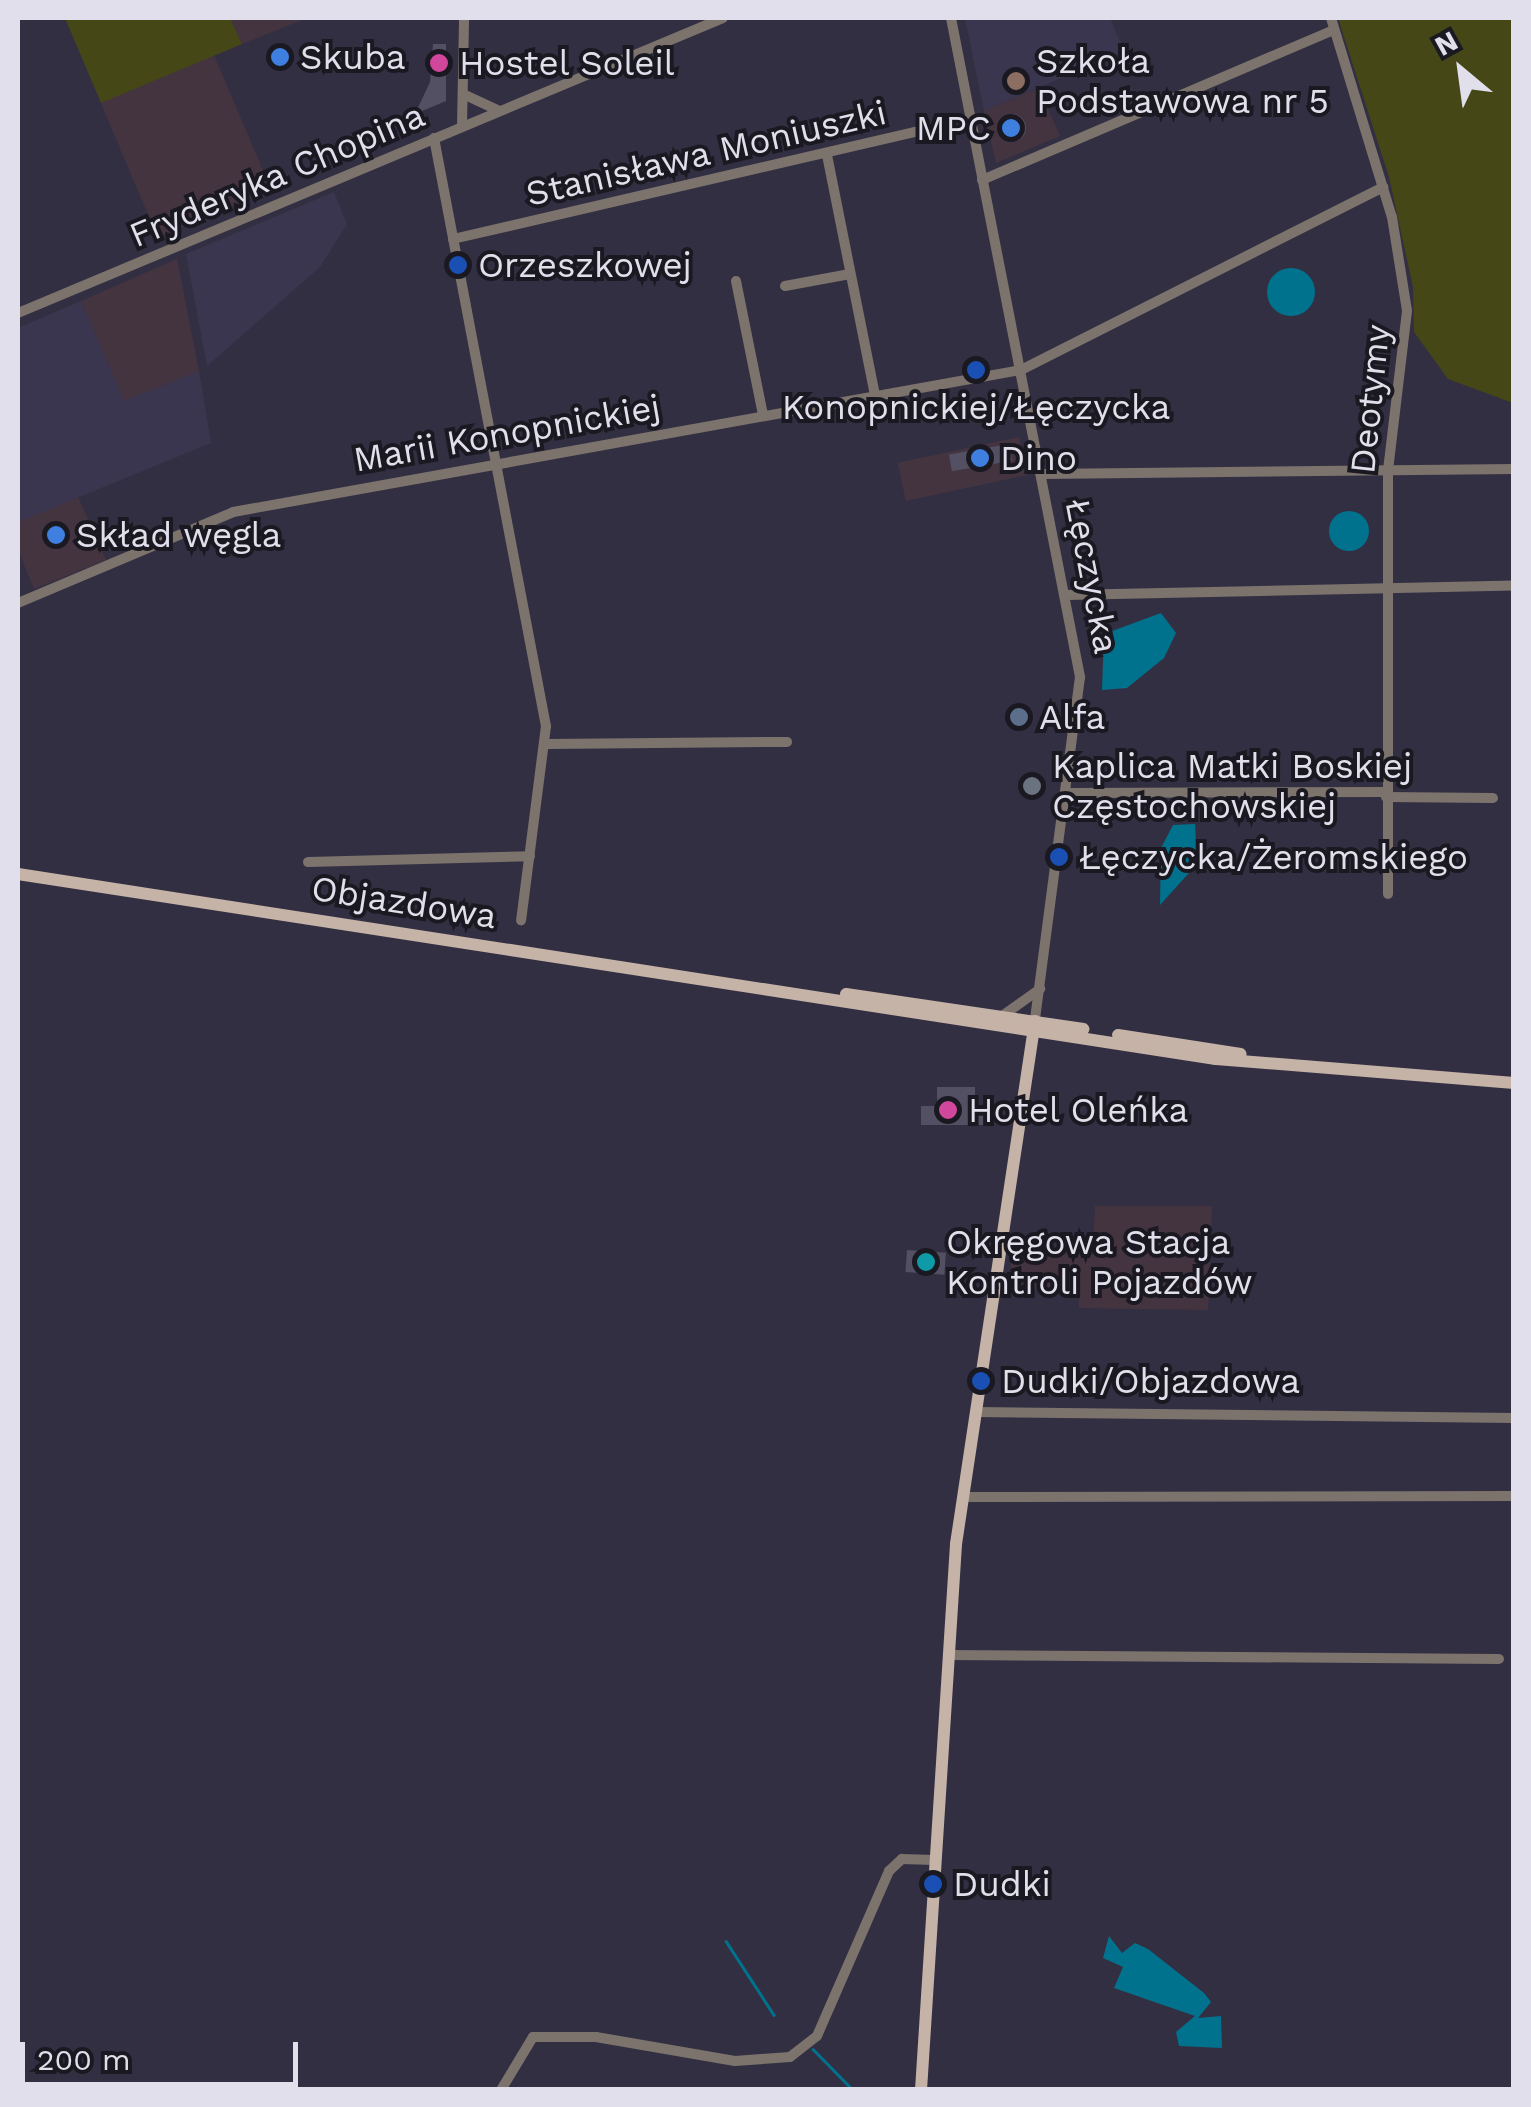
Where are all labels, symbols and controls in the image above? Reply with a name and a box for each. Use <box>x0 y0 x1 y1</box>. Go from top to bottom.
north arrow <box>1411 20 1511 120</box>
text: N <box>1429 24 1463 63</box>
place label: Skuba <box>300 36 406 78</box>
place label: Szkoła Podstawowa nr 5 <box>1036 40 1331 122</box>
place label: Hostel Soleil <box>459 42 676 84</box>
marker: Skuba <box>269 46 291 68</box>
marker: Hostel Soleil <box>428 52 450 74</box>
marker: Szkoła Podstawowa nr 5 <box>1005 70 1027 92</box>
street label: Stanisława Moniuszki <box>522 91 890 215</box>
street label: Fryderyka Chopina <box>123 94 431 256</box>
place label: MPC <box>916 107 991 149</box>
marker: MPC <box>1000 117 1022 139</box>
place label: Orzeszkowej <box>478 244 692 286</box>
marker: Orzeszkowej <box>447 254 469 276</box>
street label: Deotymy <box>1341 322 1399 476</box>
marker: Konopnickiej/Łęczycka <box>965 359 987 381</box>
street label: Marii Konopnickiej <box>350 385 664 481</box>
place label: Konopnickiej/Łęczycka <box>782 386 1170 428</box>
place label: Dino <box>1000 437 1077 479</box>
marker: Dino <box>969 447 991 469</box>
street label: Łęczycka <box>1056 495 1128 657</box>
place label: Skład węgla <box>76 514 282 556</box>
marker: Skład węgla <box>45 524 67 546</box>
place label: Alfa <box>1039 696 1105 738</box>
marker: Alfa <box>1008 706 1030 728</box>
place label: Kaplica Matki Boskiej Częstochowskiej <box>1052 745 1413 827</box>
marker: Kaplica Matki Boskiej Częstochowskiej <box>1021 775 1043 797</box>
place label: Łęczycka/Żeromskiego <box>1079 836 1468 878</box>
marker: Łęczycka/Żeromskiego <box>1048 846 1070 868</box>
street label: Objazdowa <box>309 867 499 937</box>
place label: Hotel Oleńka <box>968 1089 1190 1131</box>
marker: Hotel Oleńka <box>937 1099 959 1121</box>
place label: Okręgowa Stacja Kontroli Pojazdów <box>946 1221 1252 1303</box>
marker: Okręgowa Stacja Kontroli Pojazdów <box>915 1251 937 1273</box>
place label: Dudki/Objazdowa <box>1001 1360 1300 1402</box>
marker: Dudki/Objazdowa <box>970 1370 992 1392</box>
place label: Dudki <box>953 1863 1051 1905</box>
marker: Dudki <box>922 1873 944 1895</box>
scale bar <box>25 2022 302 2084</box>
text: 200 m <box>37 2042 131 2077</box>

